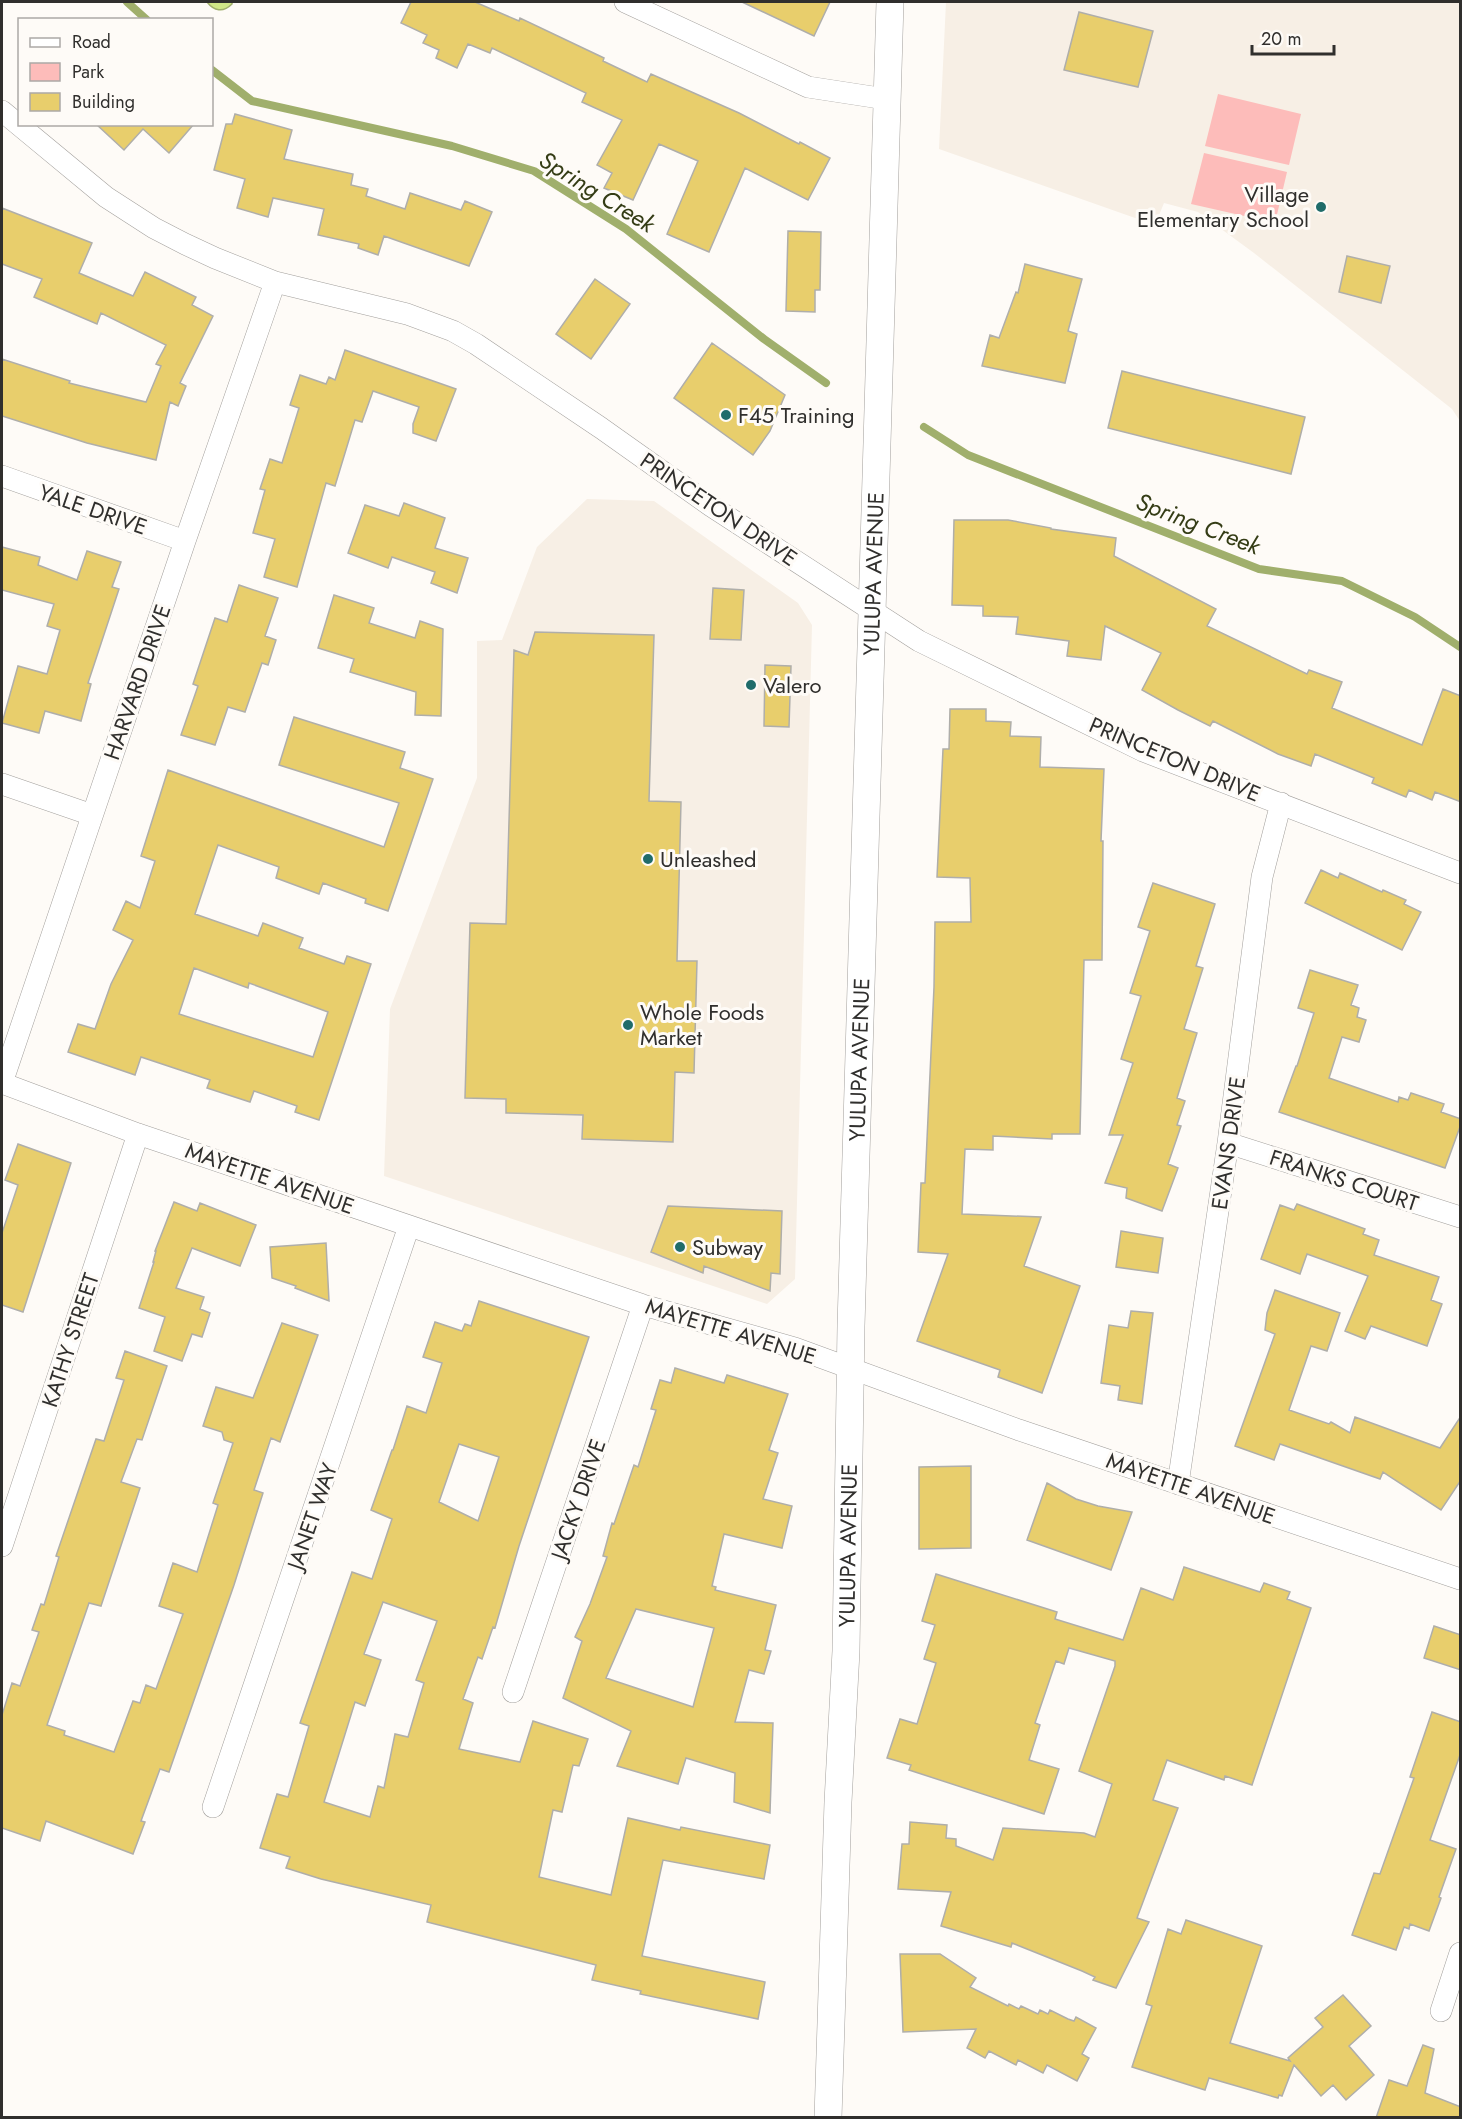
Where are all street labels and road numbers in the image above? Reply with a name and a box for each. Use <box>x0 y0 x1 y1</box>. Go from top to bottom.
street label: PRINCETON DRIVE <box>634 444 804 574</box>
street label: YALE DRIVE <box>35 476 151 542</box>
street label: YULUPA AVENUE <box>855 492 892 656</box>
street label: HARVARD DRIVE <box>95 600 179 764</box>
street label: PRINCETON DRIVE <box>1084 708 1266 810</box>
street label: YULUPA AVENUE <box>840 977 877 1142</box>
street label: EVANS DRIVE <box>1203 1074 1253 1212</box>
street label: MAYETTE AVENUE <box>181 1134 359 1222</box>
street label: FRANKS COURT <box>1265 1141 1423 1219</box>
street label: KATHY STREET <box>33 1268 107 1411</box>
street label: MAYETTE AVENUE <box>642 1290 820 1372</box>
street label: JACKY DRIVE <box>541 1434 614 1566</box>
street label: MAYETTE AVENUE <box>1102 1444 1280 1532</box>
street label: JANET WAY <box>278 1458 345 1576</box>
street label: YULUPA AVENUE <box>830 1463 865 1627</box>

